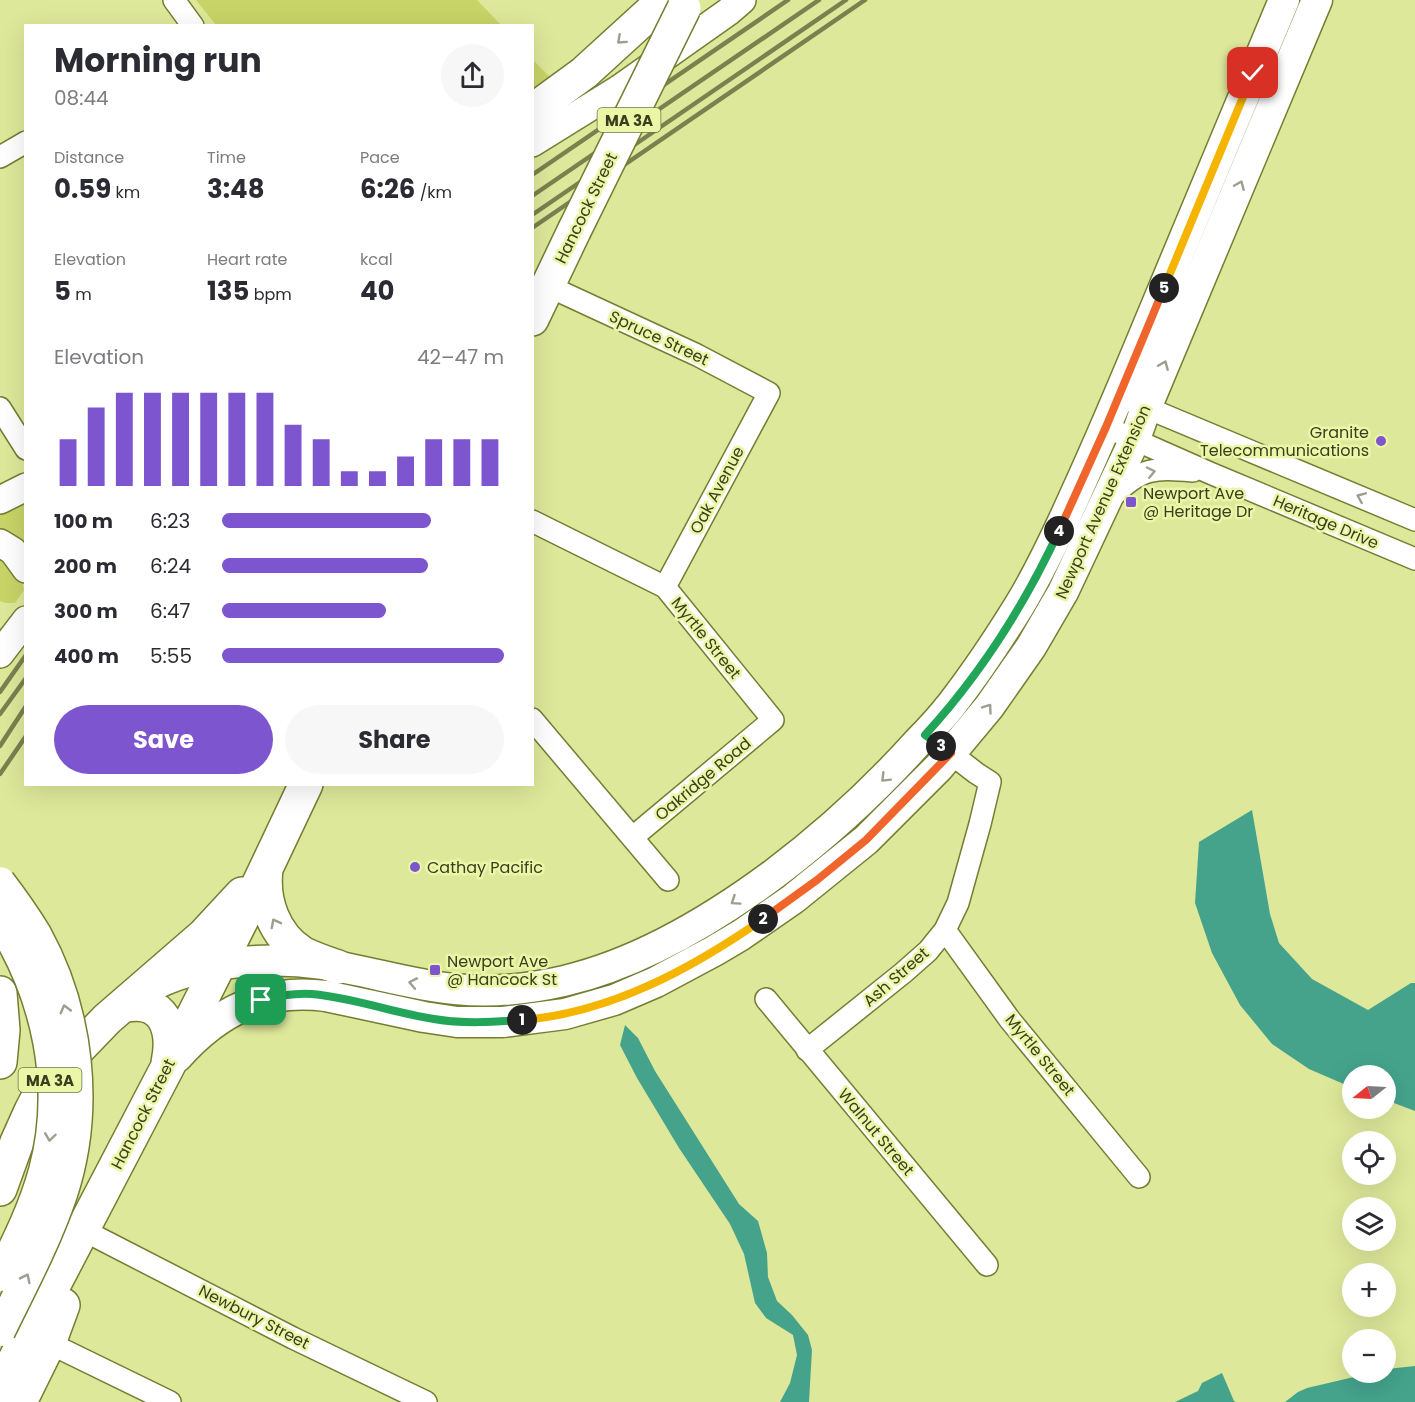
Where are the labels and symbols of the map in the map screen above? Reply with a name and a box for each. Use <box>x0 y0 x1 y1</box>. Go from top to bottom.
one-way arrow <box>617 32 628 43</box>
pin <box>1227 47 1278 98</box>
road number: MA 3A <box>598 108 660 132</box>
street label: Hancock Street <box>549 148 623 267</box>
one-way arrow <box>1233 180 1245 191</box>
pin: 5 <box>1149 273 1179 303</box>
street label: Spruce Street <box>606 305 713 371</box>
one-way arrow <box>1157 360 1169 371</box>
street label: Newport Avenue Extension <box>1050 401 1156 603</box>
place label: Granite Telecommunications <box>1200 421 1369 462</box>
marker: Granite Telecommunications <box>1374 434 1388 448</box>
street label: Oak Avenue <box>684 442 750 538</box>
one-way arrow <box>1146 466 1156 479</box>
place label: Newport Ave @ Heritage Dr <box>1143 482 1253 523</box>
street label: Heritage Drive <box>1270 489 1382 555</box>
one-way arrow <box>1356 492 1367 504</box>
marker: Newport Ave @ Heritage Dr <box>1124 495 1138 509</box>
pin: 4 <box>1044 516 1074 546</box>
street label: Myrtle Street <box>666 592 746 684</box>
one-way arrow <box>981 703 992 714</box>
pin: 3 <box>926 731 956 761</box>
street label: Oakridge Road <box>650 732 756 826</box>
one-way arrow <box>882 770 893 781</box>
place label: Cathay Pacific <box>427 856 543 879</box>
marker: Cathay Pacific <box>408 860 422 874</box>
one-way arrow <box>731 894 742 905</box>
pin: 2 <box>748 904 778 934</box>
one-way arrow <box>271 918 283 929</box>
street label: Ash Street <box>858 942 934 1012</box>
place label: Newport Ave @ Hancock St <box>447 950 557 991</box>
marker: Newport Ave @ Hancock St <box>428 963 442 977</box>
pin <box>235 974 286 1025</box>
one-way arrow <box>408 977 418 990</box>
one-way arrow <box>60 1004 73 1014</box>
pin: 1 <box>507 1005 537 1035</box>
street label: Myrtle Street <box>1000 1009 1080 1101</box>
street label: Hancock Street <box>105 1055 181 1173</box>
north arrow <box>1342 1065 1396 1119</box>
road number: MA 3A <box>19 1068 82 1092</box>
street label: Walnut Street <box>833 1083 920 1181</box>
one-way arrow <box>45 1132 57 1141</box>
one-way arrow <box>18 1273 30 1284</box>
street label: Newbury Street <box>195 1279 313 1355</box>

